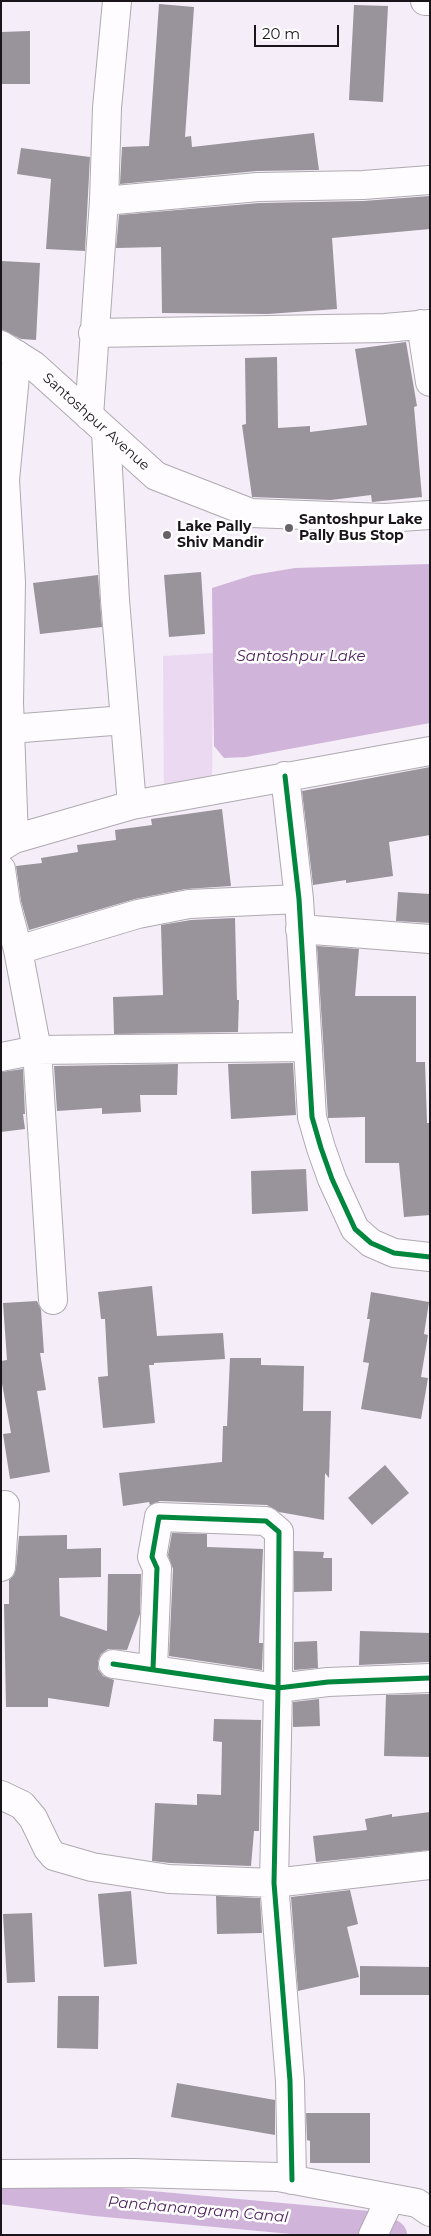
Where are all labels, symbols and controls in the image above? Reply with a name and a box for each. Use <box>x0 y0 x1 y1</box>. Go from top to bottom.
scale bar <box>256 15 341 47</box>
text: 20 m <box>262 24 300 43</box>
street label: Santoshpur Avenue <box>39 370 153 474</box>
place label: Santoshpur Lake Pally Bus Stop <box>299 512 422 544</box>
place label: Lake Pally Shiv Mandir <box>177 519 264 552</box>
marker: Santoshpur Lake Pally Bus Stop <box>283 522 295 534</box>
marker: Lake Pally Shiv Mandir <box>161 529 173 541</box>
water label: Santoshpur Lake <box>237 648 365 666</box>
water label: Panchanangram Canal <box>107 2193 289 2227</box>

